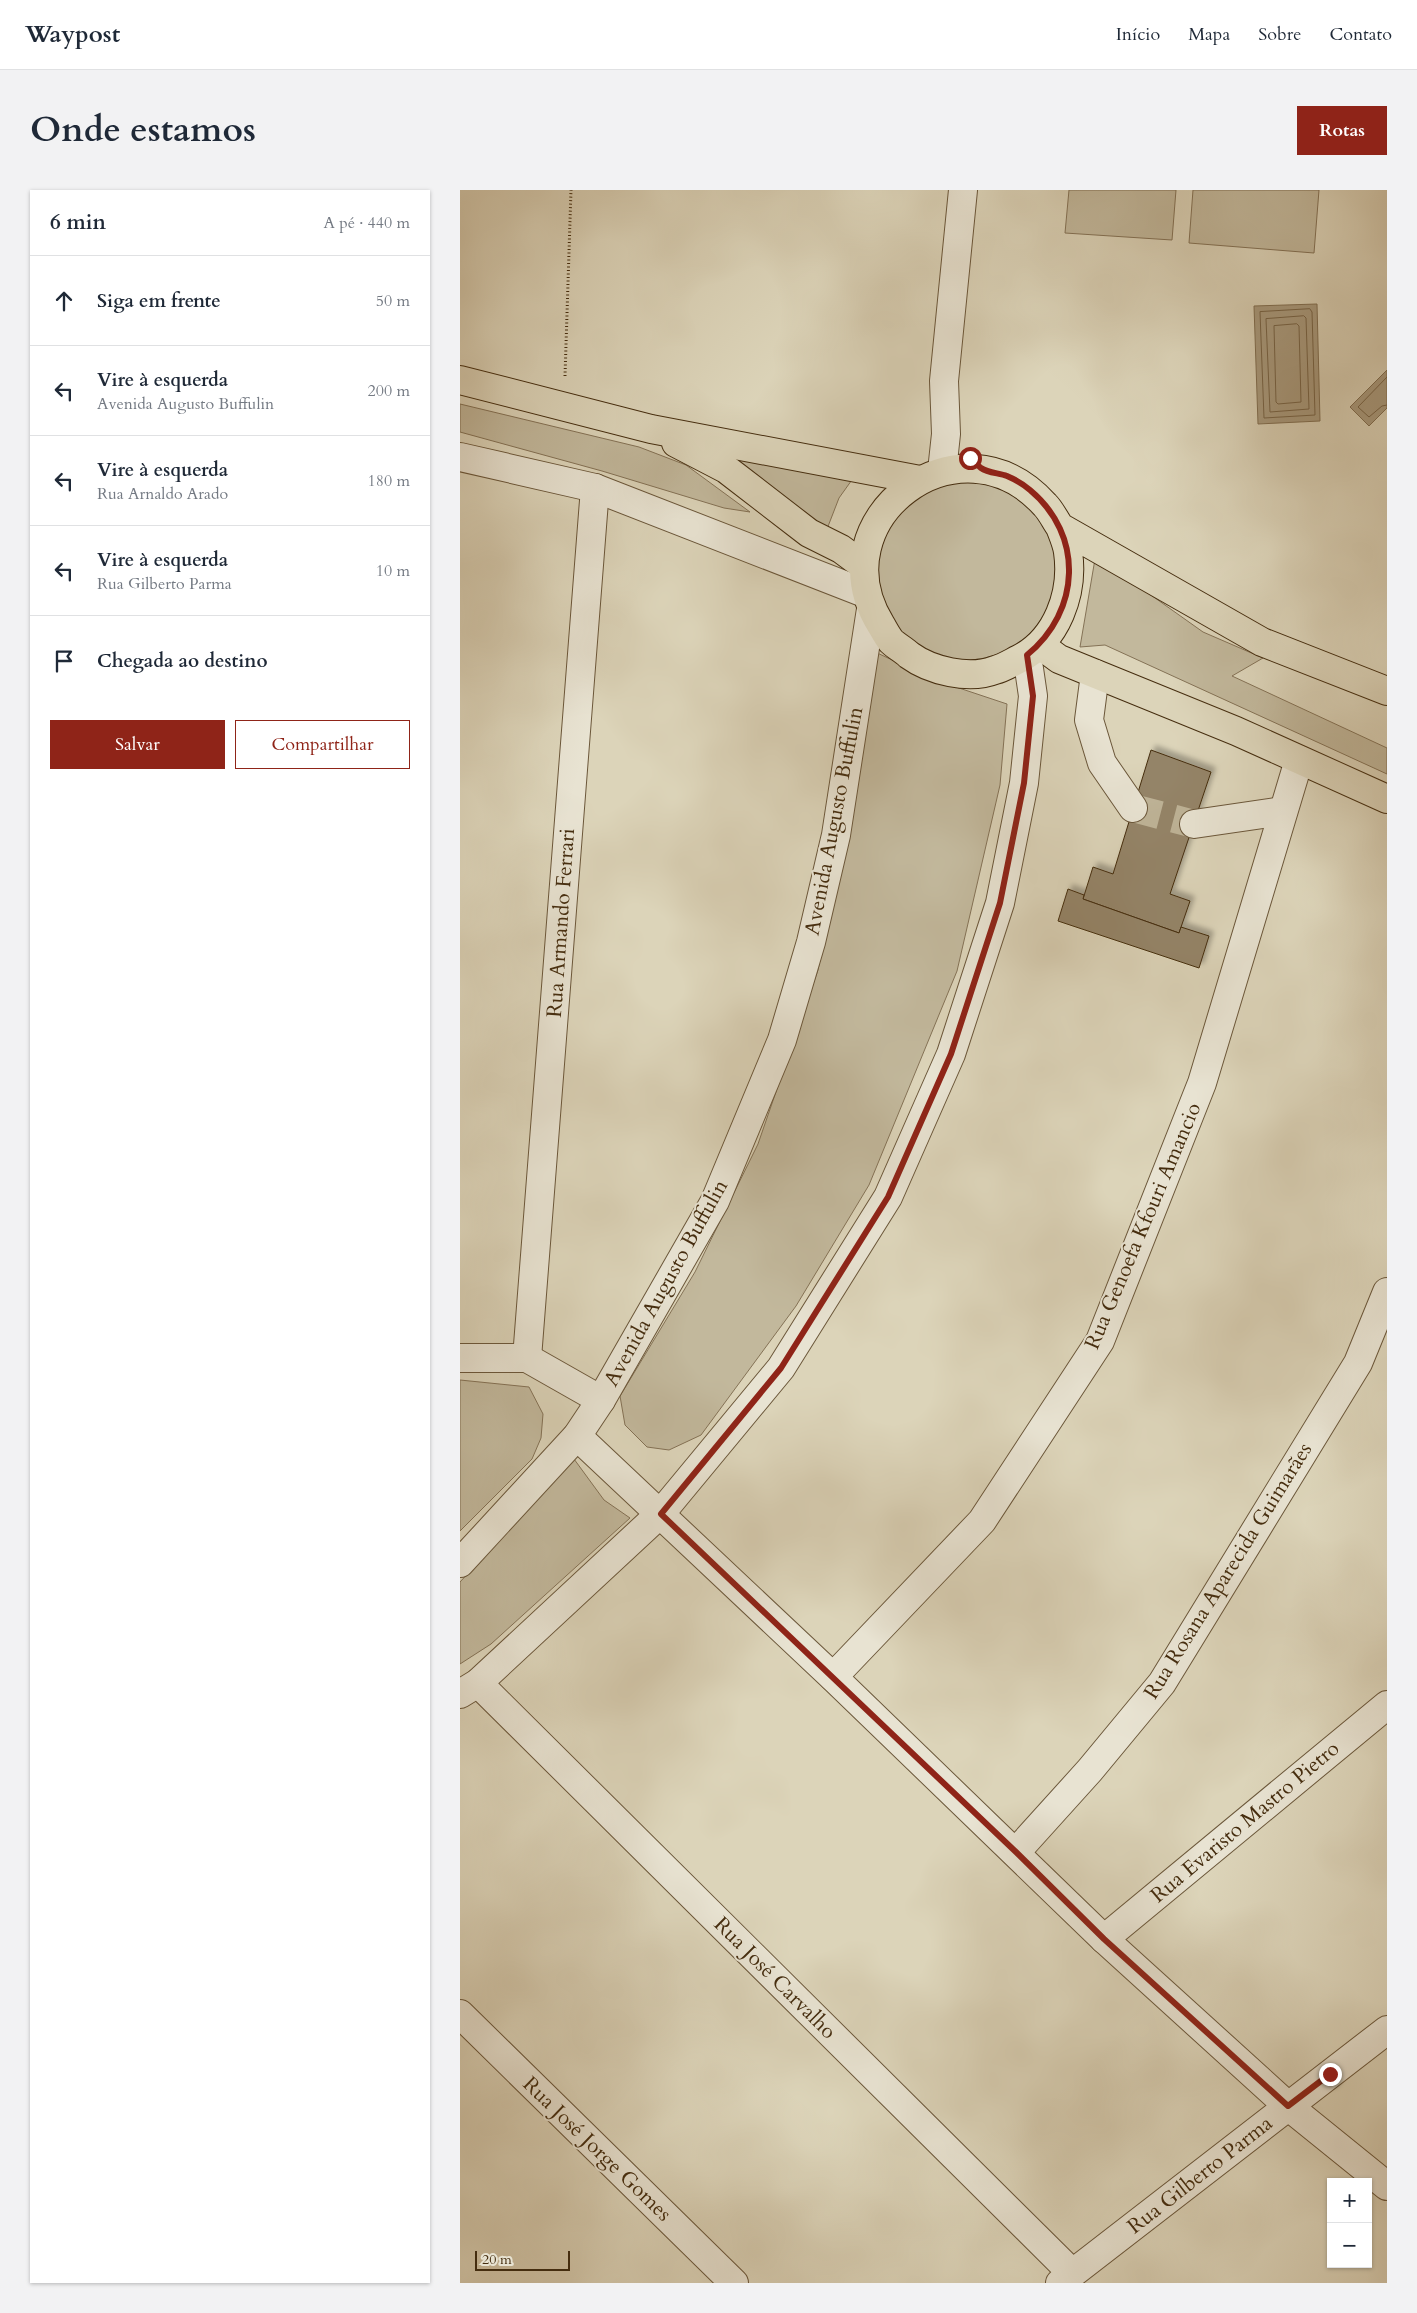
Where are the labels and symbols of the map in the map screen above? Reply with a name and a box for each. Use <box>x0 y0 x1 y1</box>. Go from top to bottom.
route start <box>959 447 982 470</box>
street label: Avenida Augusto Buffulin <box>798 704 870 938</box>
street label: Rua Armando Ferrari <box>540 827 582 1019</box>
street label: Rua Genoefa Kfouri Amancio <box>1078 1098 1208 1354</box>
street label: Avenida Augusto Buffulin <box>597 1174 735 1392</box>
street label: Rua Rosana Aparecida Guimarães <box>1137 1437 1319 1705</box>
street label: Rua Evaristo Mastro Pietro <box>1144 1734 1346 1910</box>
street label: Rua José Carvalho <box>707 1910 843 2046</box>
route end <box>1319 2063 1342 2086</box>
street label: Rua José Jorge Gomes <box>516 2070 678 2228</box>
street label: Rua Gilberto Parma <box>1121 2109 1279 2241</box>
scale bar <box>475 2248 570 2271</box>

